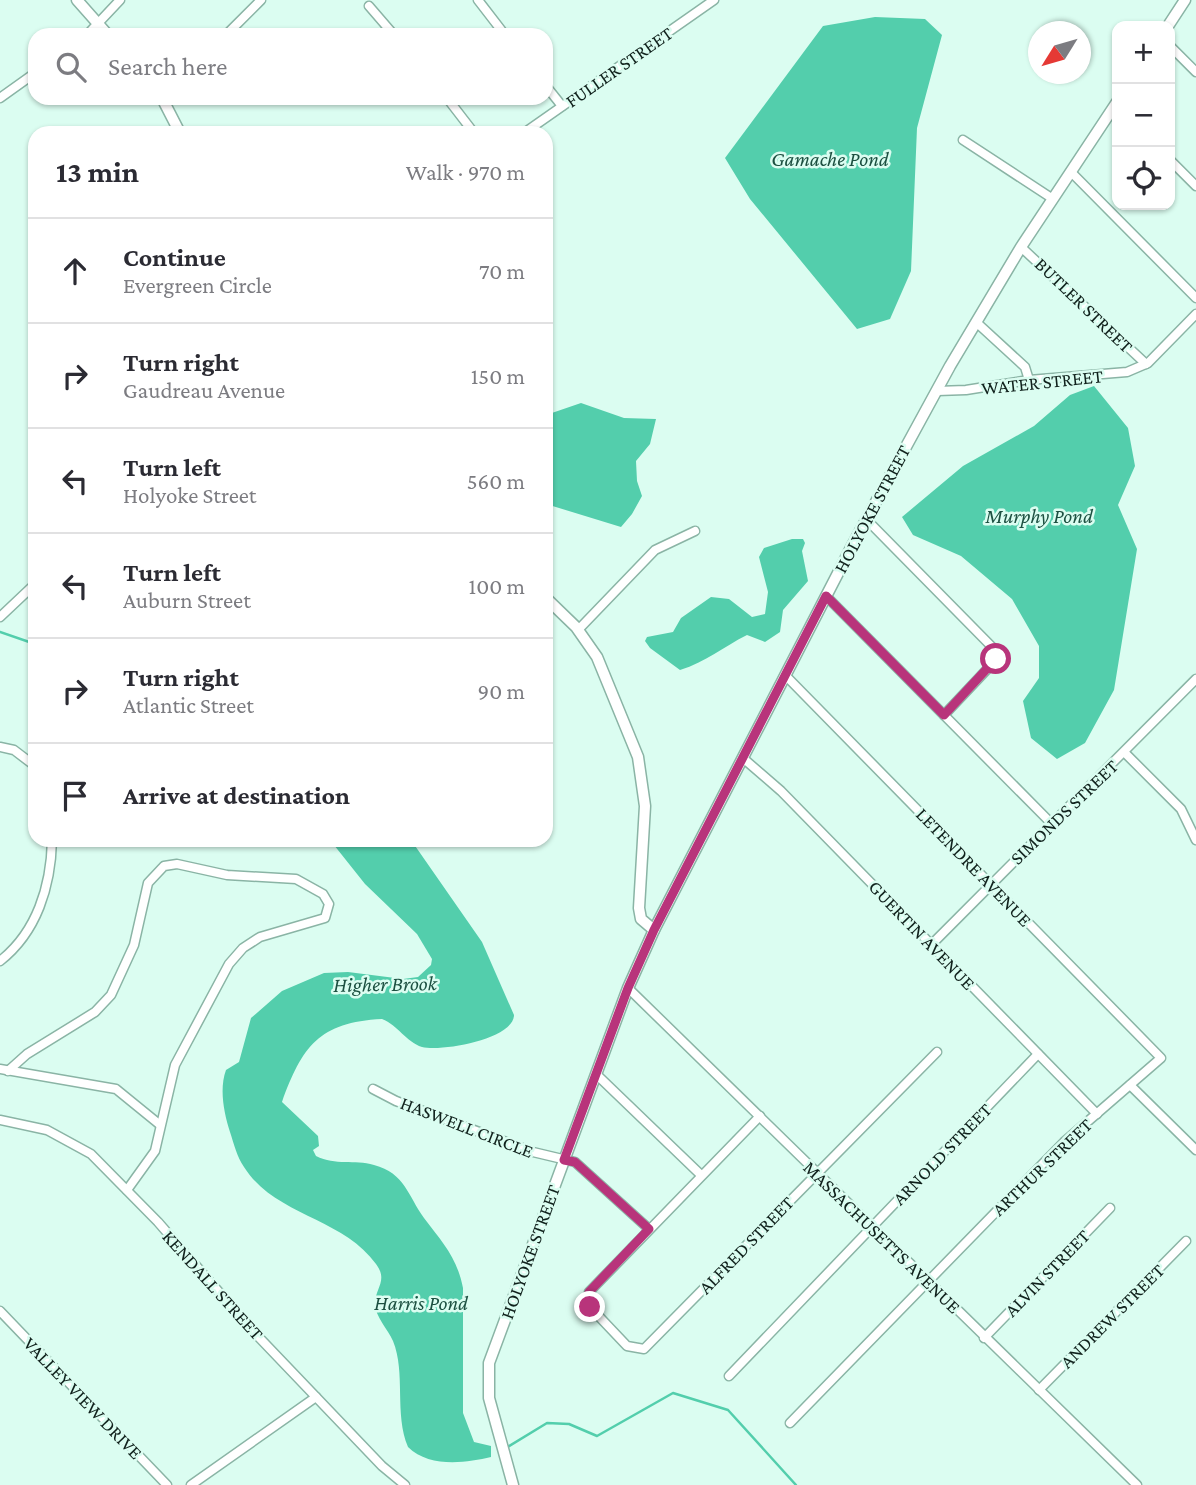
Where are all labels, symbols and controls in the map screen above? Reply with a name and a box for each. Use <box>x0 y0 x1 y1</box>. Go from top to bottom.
north arrow <box>1028 21 1091 84</box>
map controls <box>1112 21 1175 210</box>
button: + <box>1112 21 1175 84</box>
street label: FULLER STREET <box>561 22 677 112</box>
search box <box>28 28 553 105</box>
icon: search <box>52 48 90 86</box>
text: Search here <box>108 52 227 81</box>
button: − <box>1112 84 1175 147</box>
water label: Gamache Pond <box>771 147 890 171</box>
button: locate <box>1112 147 1175 210</box>
text: 13 min <box>56 155 139 188</box>
text: Walk · 970 m <box>406 159 525 185</box>
text: Continue <box>123 243 226 272</box>
icon: ahead <box>56 252 94 290</box>
street label: BUTLER STREET <box>1031 253 1138 357</box>
text: 70 m <box>479 258 525 284</box>
text: Evergreen Circle <box>123 272 272 298</box>
text: Turn right <box>123 348 239 377</box>
icon: right <box>56 357 94 395</box>
text: 150 m <box>471 363 525 389</box>
street label: WATER STREET <box>980 365 1105 399</box>
text: Gaudreau Avenue <box>123 377 285 403</box>
street label: HOLYOKE STREET <box>830 441 915 576</box>
text: Turn left <box>123 453 221 482</box>
icon: left <box>56 462 94 500</box>
text: 560 m <box>467 468 525 494</box>
text: Holyoke Street <box>123 482 257 508</box>
water label: Murphy Pond <box>984 504 1094 528</box>
text: Turn left <box>123 558 221 587</box>
icon: left <box>56 567 94 605</box>
text: 100 m <box>469 573 525 599</box>
text: Auburn Street <box>123 587 251 613</box>
route start <box>980 643 1011 674</box>
text: Turn right <box>123 663 239 692</box>
icon: right <box>56 672 94 710</box>
text: 90 m <box>478 678 525 704</box>
text: Atlantic Street <box>123 692 254 718</box>
street label: SIMONDS STREET <box>1006 755 1123 869</box>
icon: arrive <box>56 777 94 815</box>
text: Arrive at destination <box>123 781 350 810</box>
street label: LETENDRE AVENUE <box>912 803 1036 931</box>
street label: GUERTIN AVENUE <box>865 876 979 994</box>
water label: Higher Brook <box>333 971 438 997</box>
street label: HASWELL CIRCLE <box>398 1092 536 1162</box>
street label: ARNOLD STREET <box>888 1098 996 1209</box>
street label: ARTHUR STREET <box>988 1114 1097 1220</box>
street label: MASSACHUSETTS AVENUE <box>799 1156 965 1318</box>
street label: HOLYOKE STREET <box>496 1181 564 1322</box>
street label: ALFRED STREET <box>694 1191 798 1298</box>
street label: ALVIN STREET <box>1000 1225 1094 1321</box>
street label: KENDALL STREET <box>158 1226 268 1345</box>
street label: ANDREW STREET <box>1056 1259 1169 1372</box>
water label: Harris Pond <box>374 1291 469 1315</box>
route end <box>574 1291 605 1322</box>
street label: VALLEY VIEW DRIVE <box>19 1333 147 1463</box>

